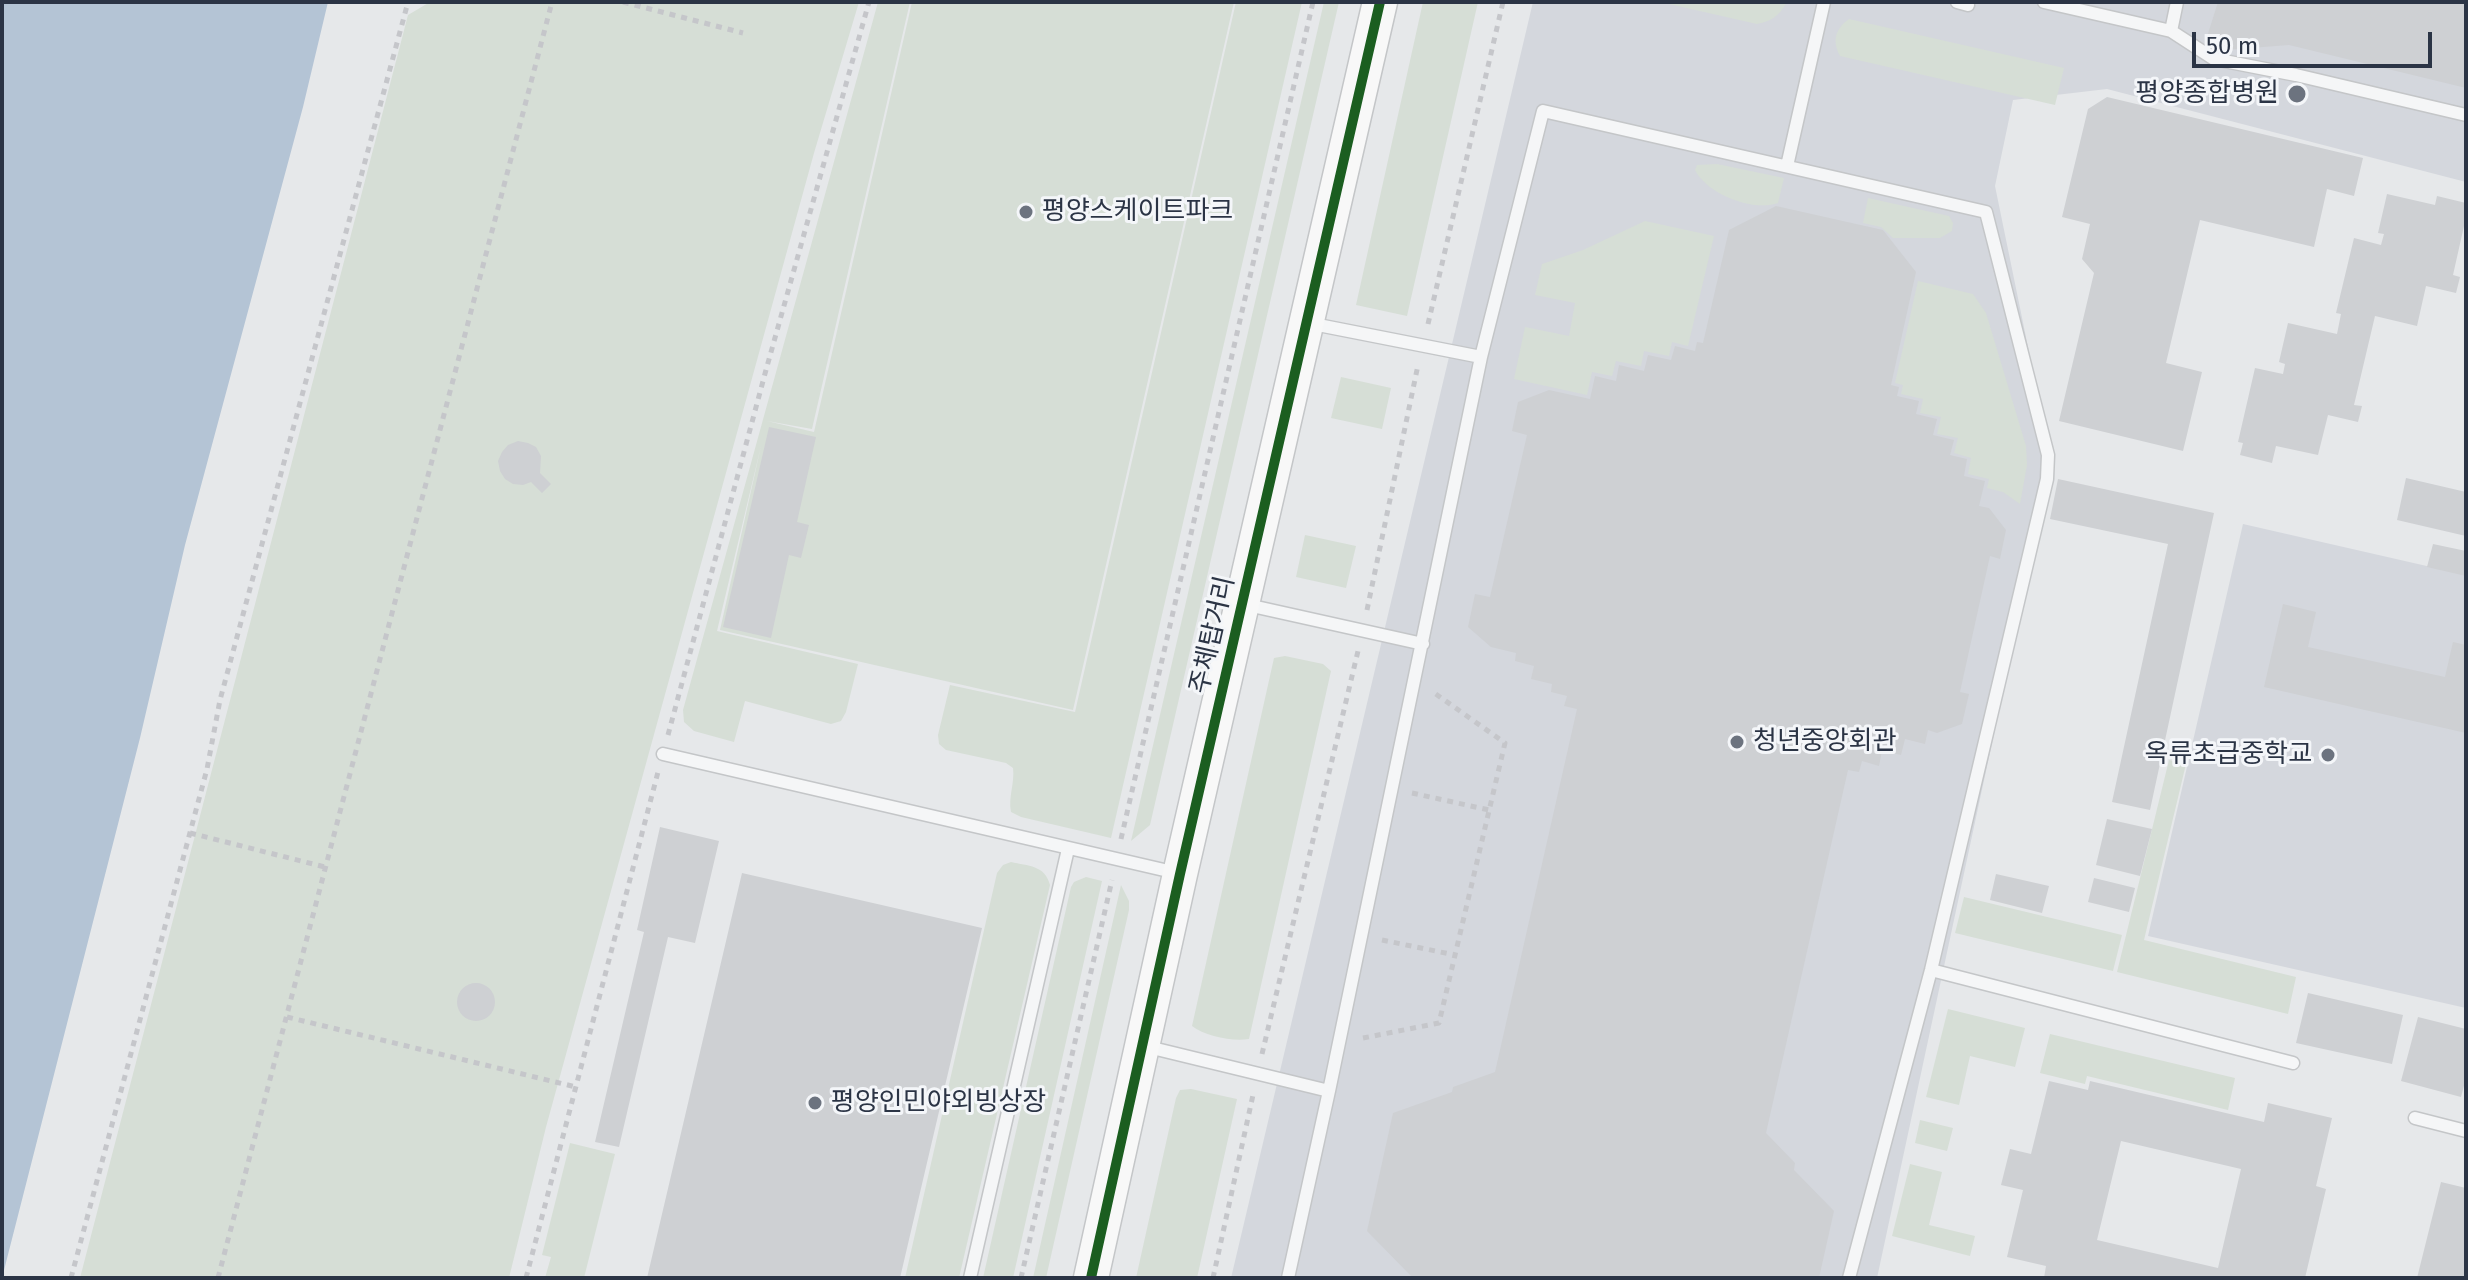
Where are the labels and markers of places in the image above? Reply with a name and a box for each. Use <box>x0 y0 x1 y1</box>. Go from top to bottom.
place label: 평양종합병원 <box>2135 78 2279 110</box>
marker: 평양종합병원 <box>2286 83 2308 105</box>
place label: 평양스케이트파크 <box>1042 196 1233 228</box>
marker: 평양스케이트파크 <box>1017 203 1035 221</box>
place label: 청년중앙회관 <box>1753 726 1897 758</box>
marker: 청년중앙회관 <box>1728 733 1746 751</box>
place label: 옥류초급중학교 <box>2145 739 2312 771</box>
marker: 옥류초급중학교 <box>2319 746 2337 764</box>
place label: 평양인민야외빙상장 <box>831 1087 1046 1119</box>
marker: 평양인민야외빙상장 <box>806 1094 824 1112</box>

